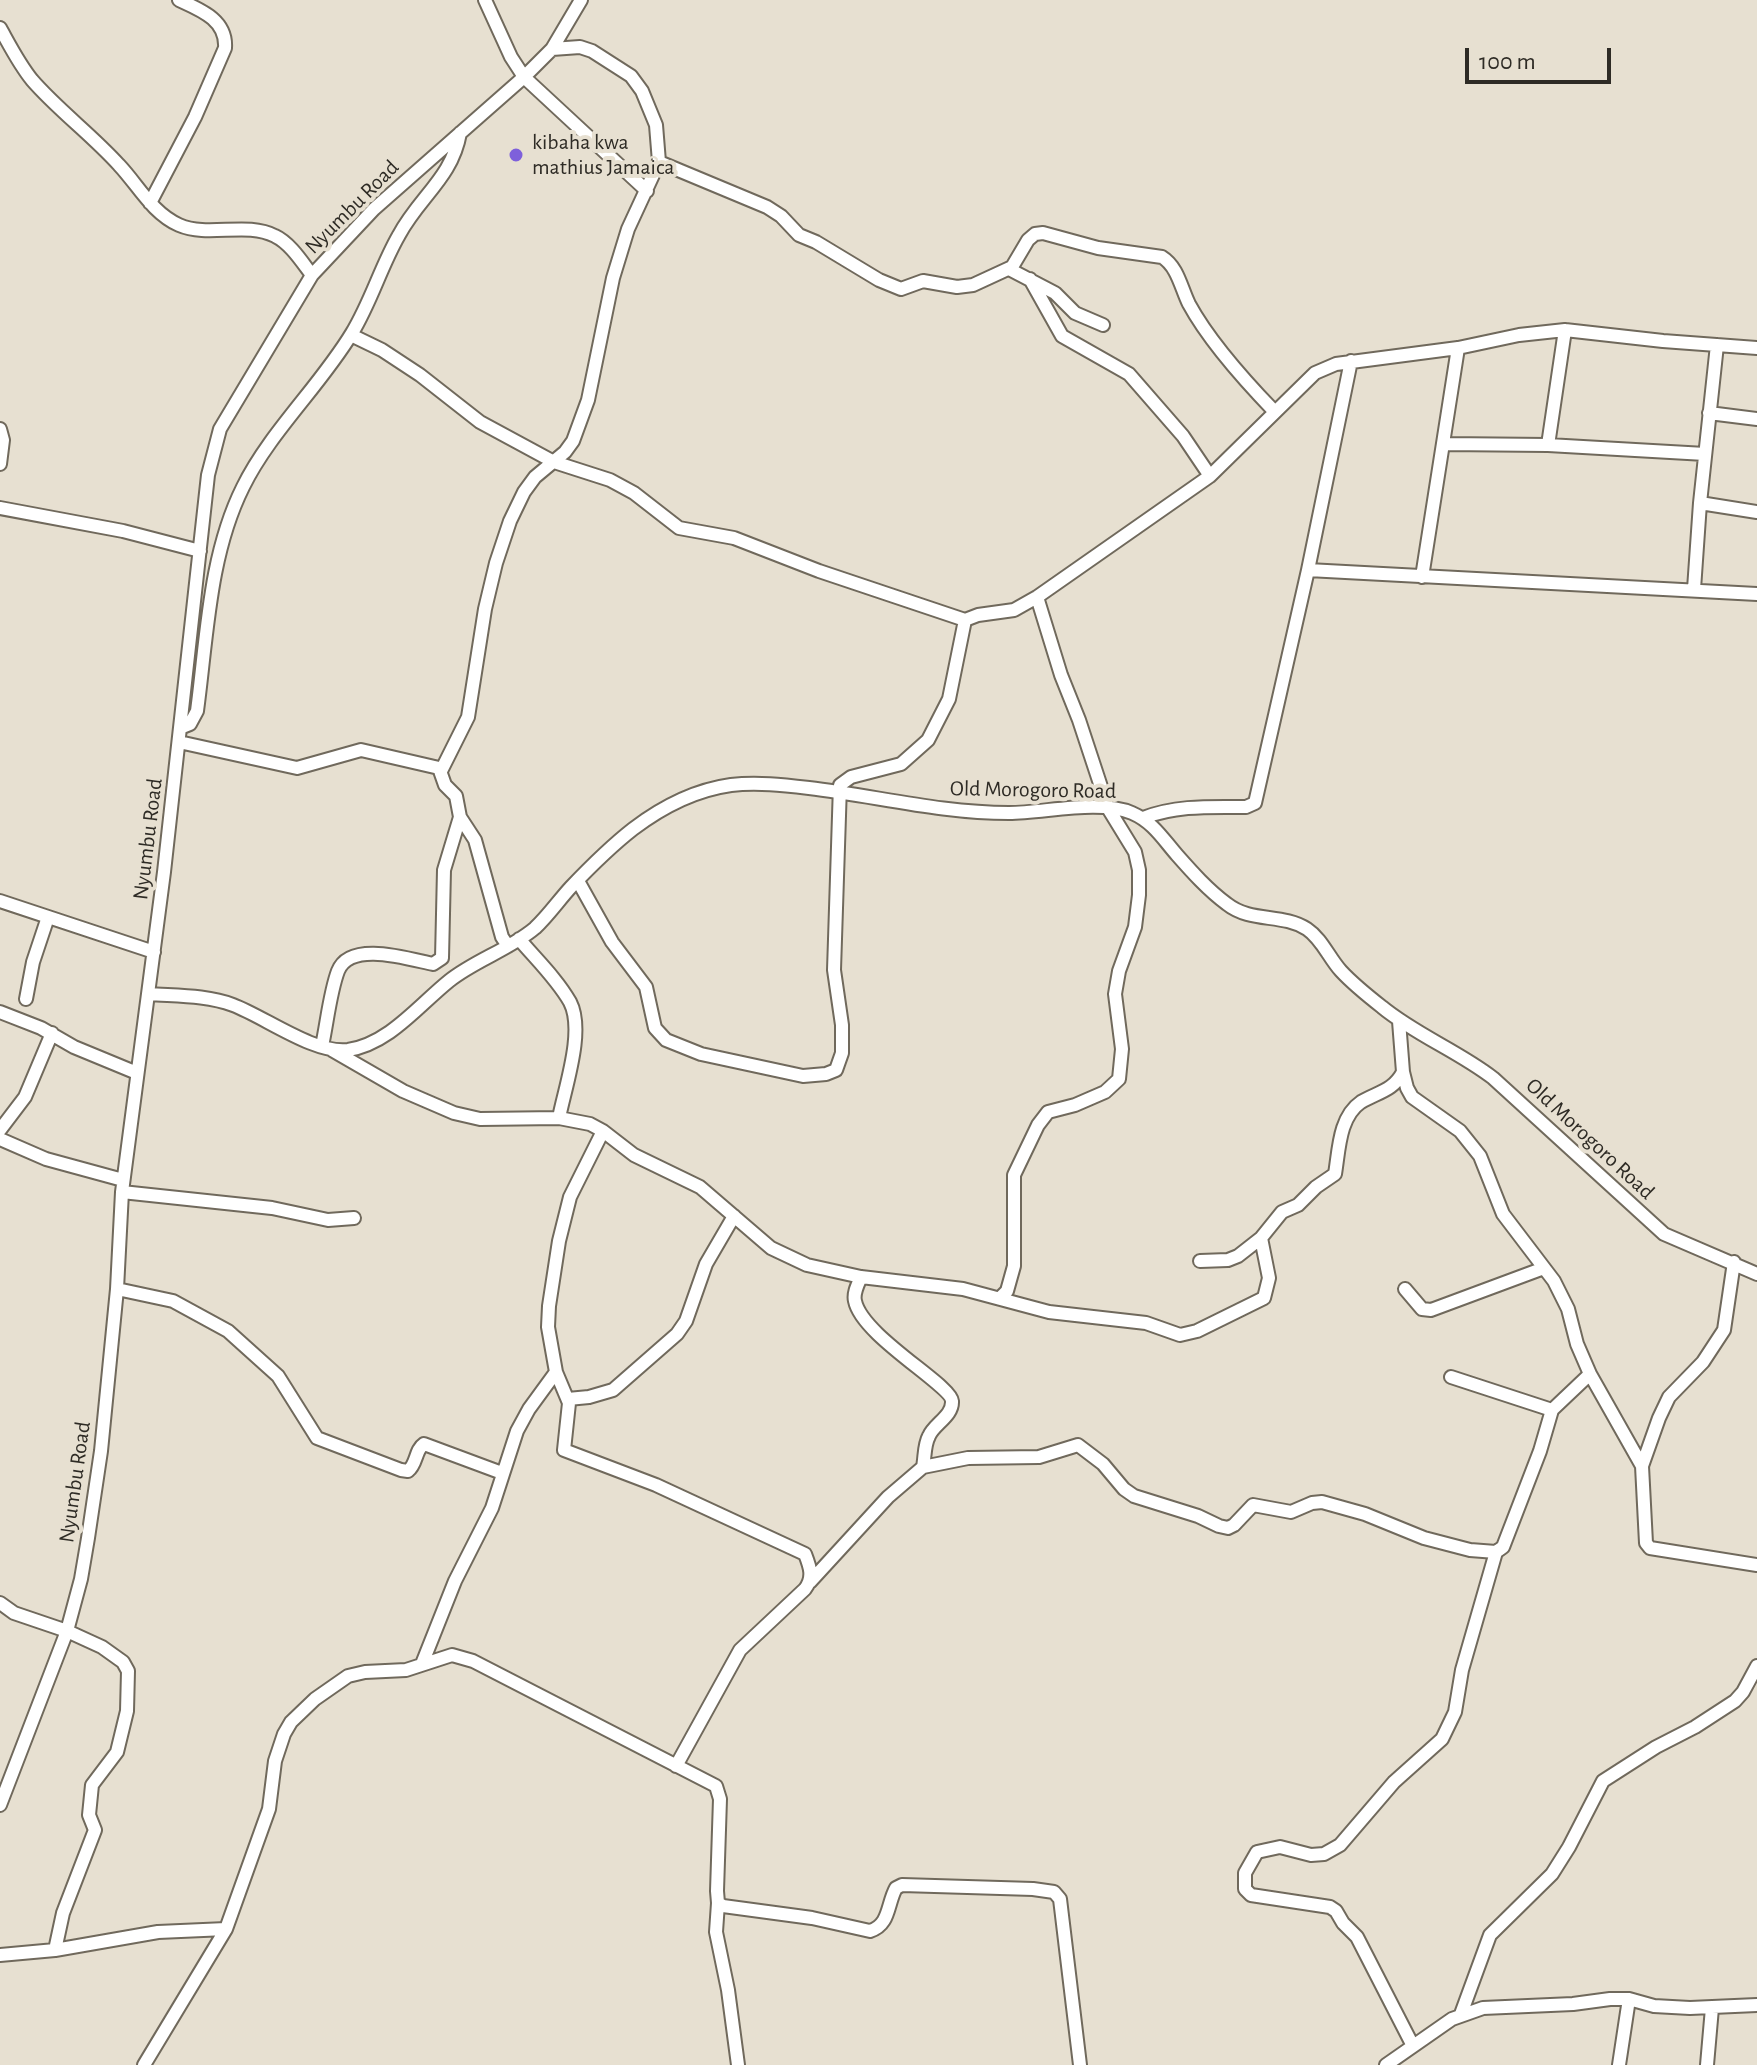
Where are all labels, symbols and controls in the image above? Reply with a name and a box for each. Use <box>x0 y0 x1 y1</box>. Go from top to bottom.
scale bar <box>1469 32 1615 82</box>
text: 100 m <box>1479 50 1536 74</box>
place label: kibaha kwa mathius Jamaica <box>532 129 674 180</box>
marker: kibaha kwa mathius Jamaica <box>507 146 525 164</box>
street label: Nyumbu Road <box>299 154 405 260</box>
street label: Old Morogoro Road <box>950 775 1116 805</box>
street label: Nyumbu Road <box>127 777 169 901</box>
street label: Old Morogoro Road <box>1520 1073 1660 1205</box>
street label: Nyumbu Road <box>53 1420 97 1544</box>

